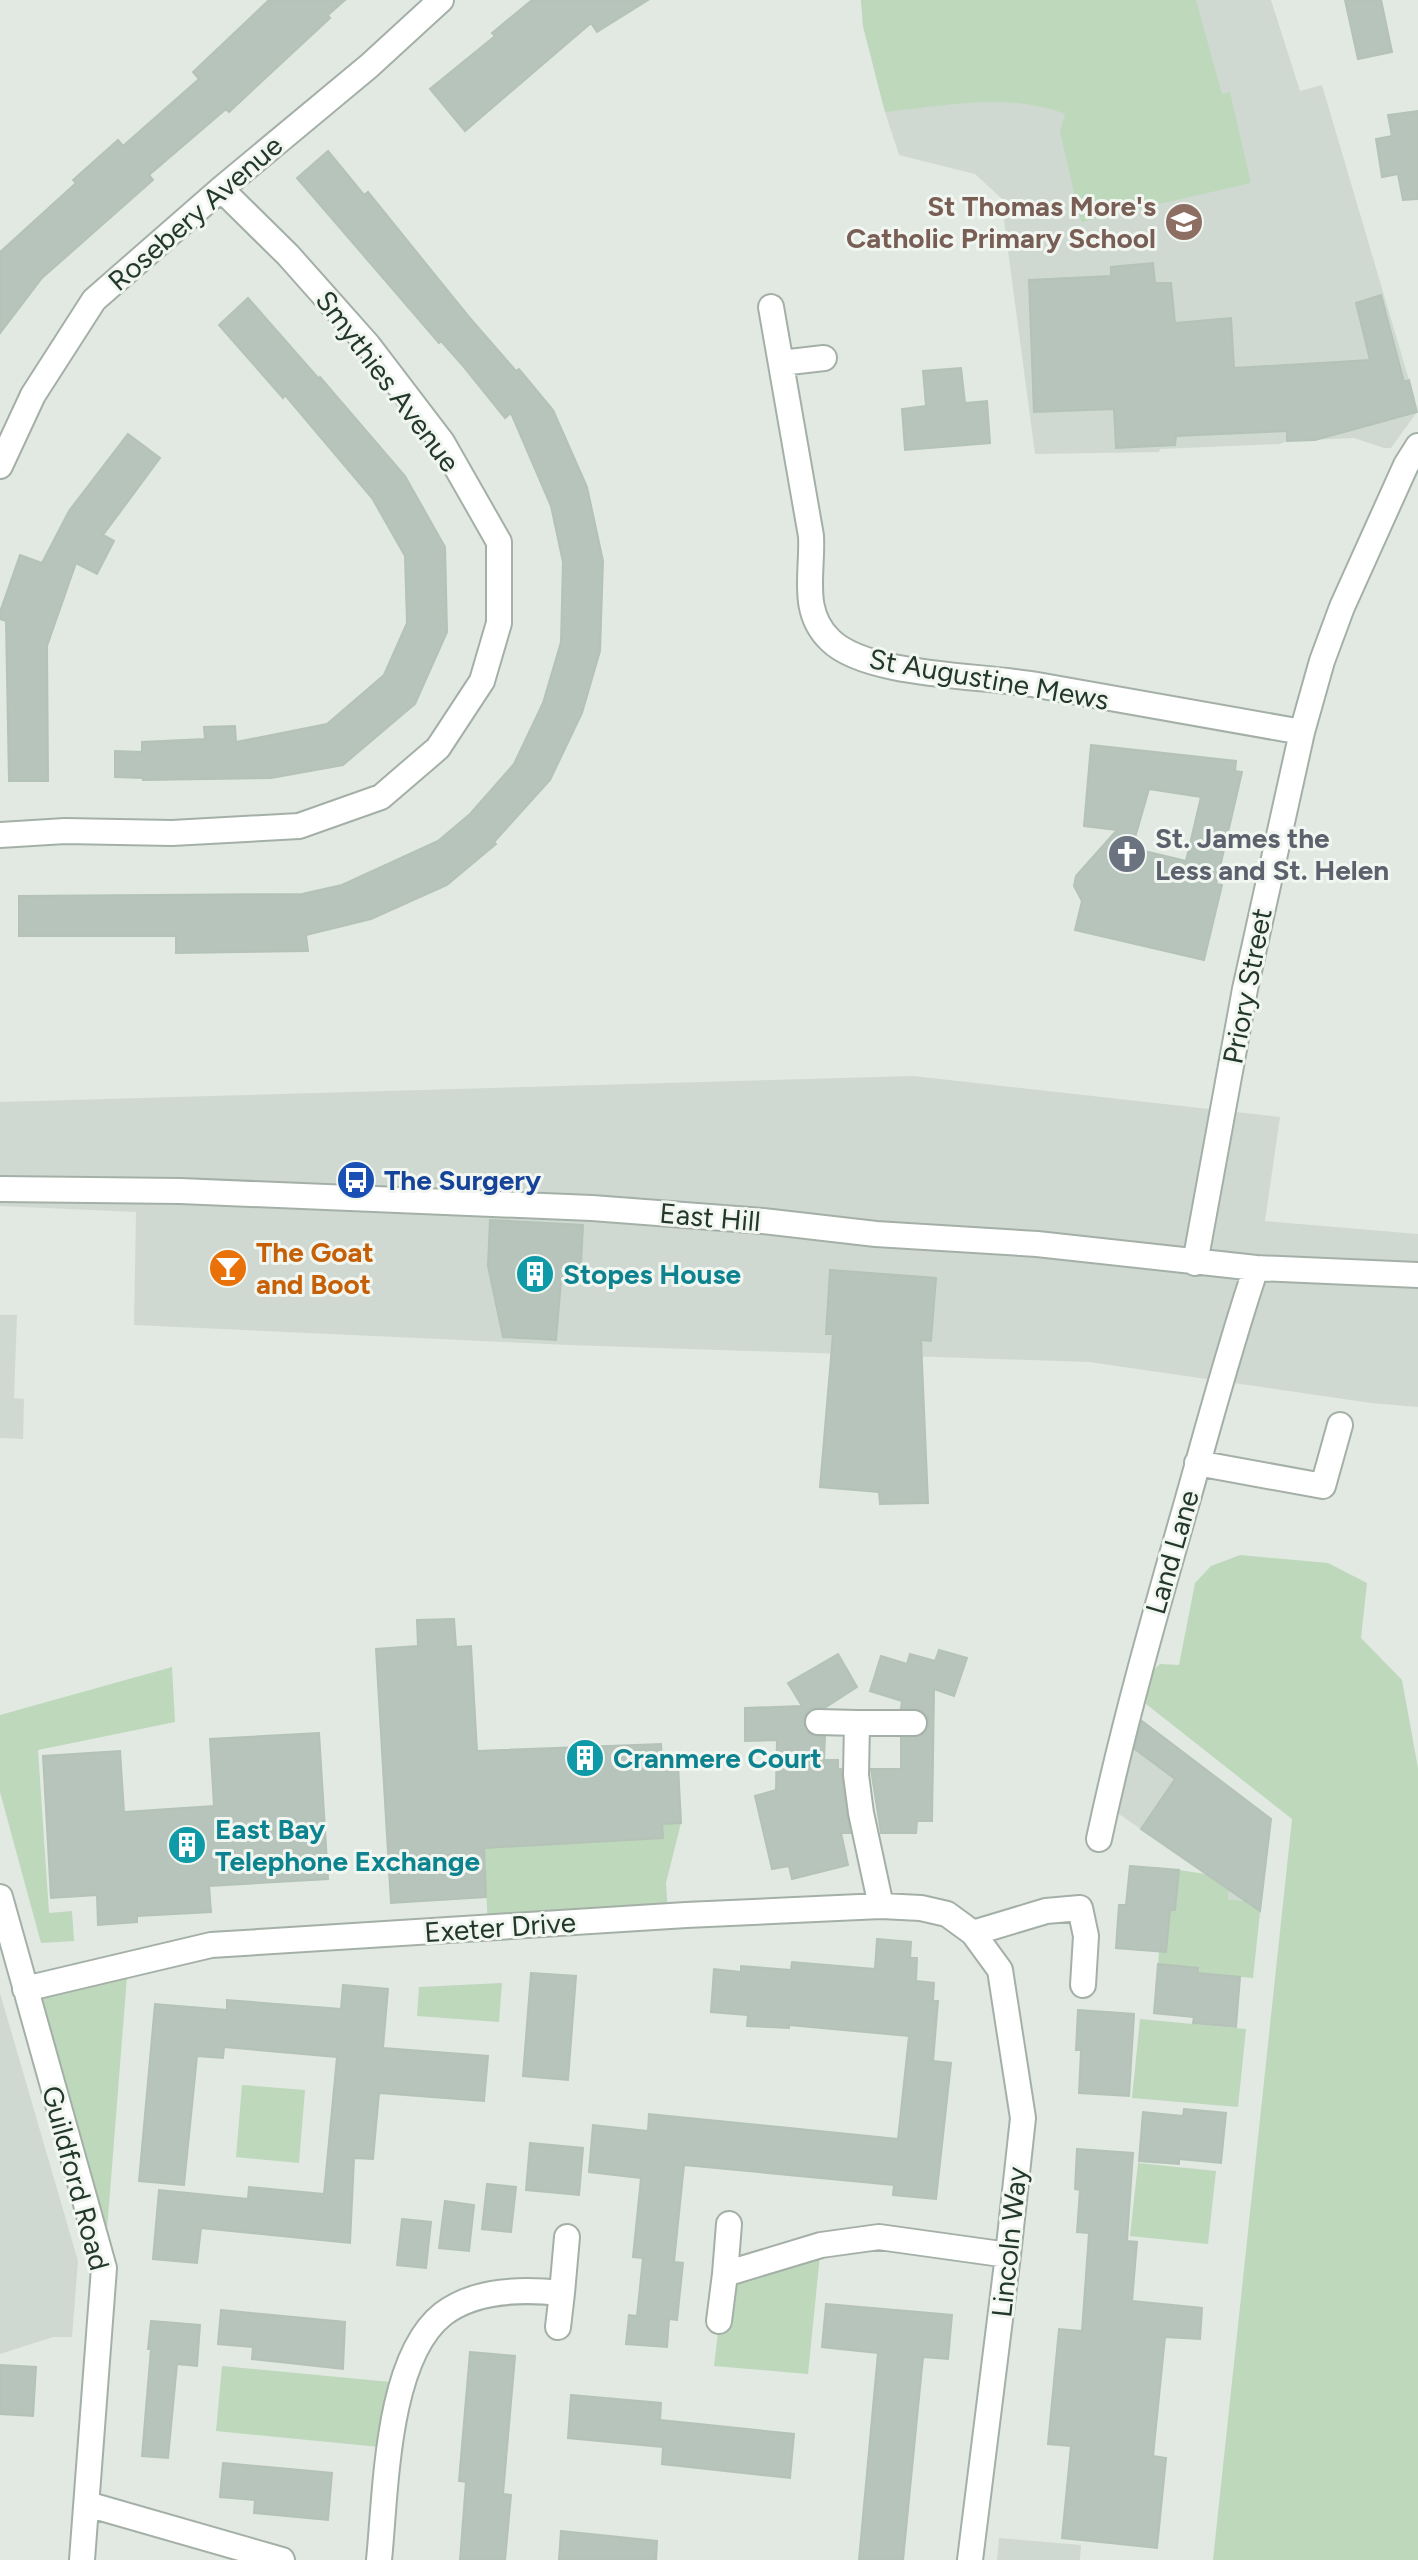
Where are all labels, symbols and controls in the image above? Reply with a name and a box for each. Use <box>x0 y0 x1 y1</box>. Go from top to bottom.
street label: Rosebery Avenue <box>101 128 289 298</box>
place label: St Thomas More's Catholic Primary School <box>846 189 1156 255</box>
school or university icon: St Thomas More's Catholic Primary School <box>1163 201 1205 243</box>
street label: Smythies Avenue <box>309 284 467 478</box>
street label: St Augustine Mews <box>866 641 1112 717</box>
place label: St. James the Less and St. Helen <box>1155 821 1389 887</box>
church icon: St. James the Less and St. Helen <box>1106 833 1148 875</box>
street label: Priory Street <box>1215 905 1279 1067</box>
bus stop icon: The Surgery <box>335 1159 377 1201</box>
place label: The Surgery <box>384 1163 542 1197</box>
street label: East Hill <box>658 1196 762 1238</box>
place label: The Goat and Boot <box>256 1235 374 1301</box>
bar icon: The Goat and Boot <box>207 1247 249 1289</box>
building icon: Stopes House <box>514 1253 556 1295</box>
place label: Stopes House <box>563 1257 741 1291</box>
street label: Land Lane <box>1138 1486 1206 1618</box>
building icon: Cranmere Court <box>564 1737 606 1779</box>
place label: Cranmere Court <box>613 1741 822 1775</box>
place label: East Bay Telephone Exchange <box>215 1812 480 1878</box>
building icon: East Bay Telephone Exchange <box>166 1824 208 1866</box>
street label: Exeter Drive <box>423 1905 577 1949</box>
street label: Guildford Road <box>35 2082 117 2274</box>
street label: Lincoln Way <box>984 2165 1034 2319</box>

